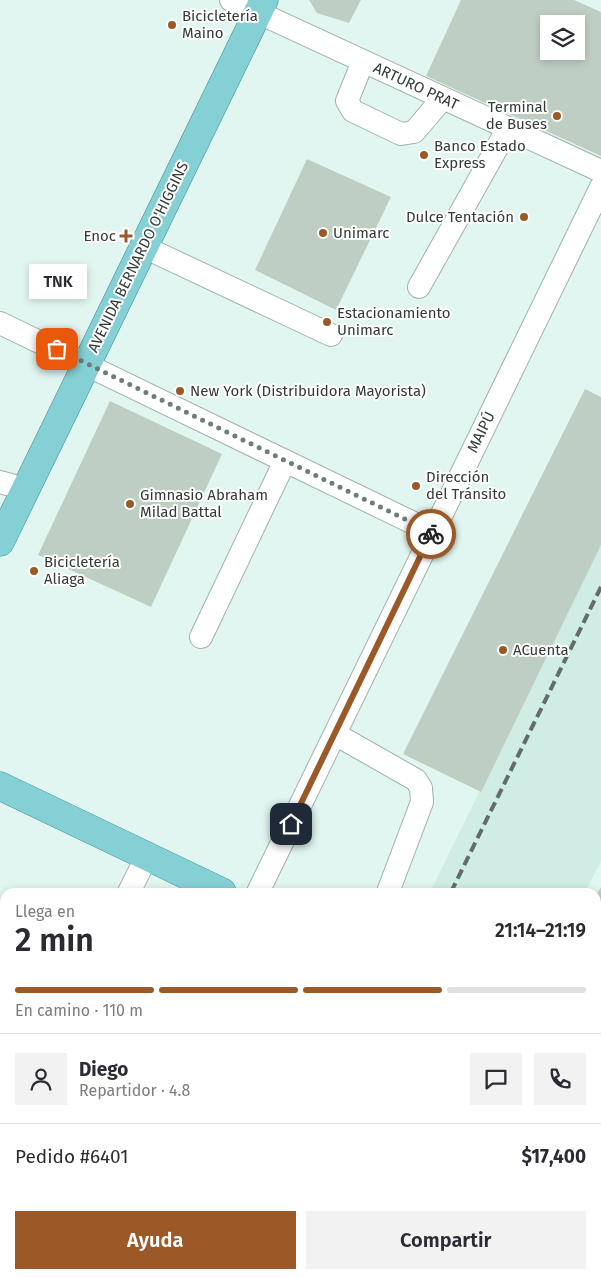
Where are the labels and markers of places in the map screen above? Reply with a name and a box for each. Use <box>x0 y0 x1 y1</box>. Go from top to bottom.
place label: Bicicletería Maino <box>182 7 258 42</box>
marker: Bicicletería Maino <box>166 19 178 31</box>
place label: Terminal de Buses <box>486 98 548 133</box>
marker: Terminal de Buses <box>551 110 563 122</box>
place label: Banco Estado Express <box>434 137 526 172</box>
marker: Banco Estado Express <box>418 149 430 161</box>
place label: Dulce Tentación <box>406 208 514 226</box>
marker: Dulce Tentación <box>518 211 530 223</box>
place label: Unimarc <box>333 224 389 242</box>
place label: Enoc <box>83 227 116 245</box>
marker: Unimarc <box>317 227 329 239</box>
marker: Enoc <box>120 230 132 242</box>
callout: TNK <box>28 264 86 299</box>
place label: Estacionamiento Unimarc <box>337 304 451 339</box>
marker: Estacionamiento Unimarc <box>321 316 333 328</box>
pin <box>36 328 78 370</box>
place label: New York (Distribuidora Mayorista) <box>190 382 426 400</box>
marker: New York (Distribuidora Mayorista) <box>174 385 186 397</box>
place label: Dirección del Tránsito <box>426 468 506 503</box>
marker: Dirección del Tránsito <box>410 480 422 492</box>
place label: Gimnasio Abraham Milad Battal <box>140 486 268 521</box>
marker: Gimnasio Abraham Milad Battal <box>124 498 136 510</box>
place label: Bicicletería Aliaga <box>44 553 120 588</box>
marker: Bicicletería Aliaga <box>28 565 40 577</box>
place label: ACuenta <box>513 641 569 659</box>
marker: ACuenta <box>497 644 509 656</box>
pin <box>270 803 312 845</box>

